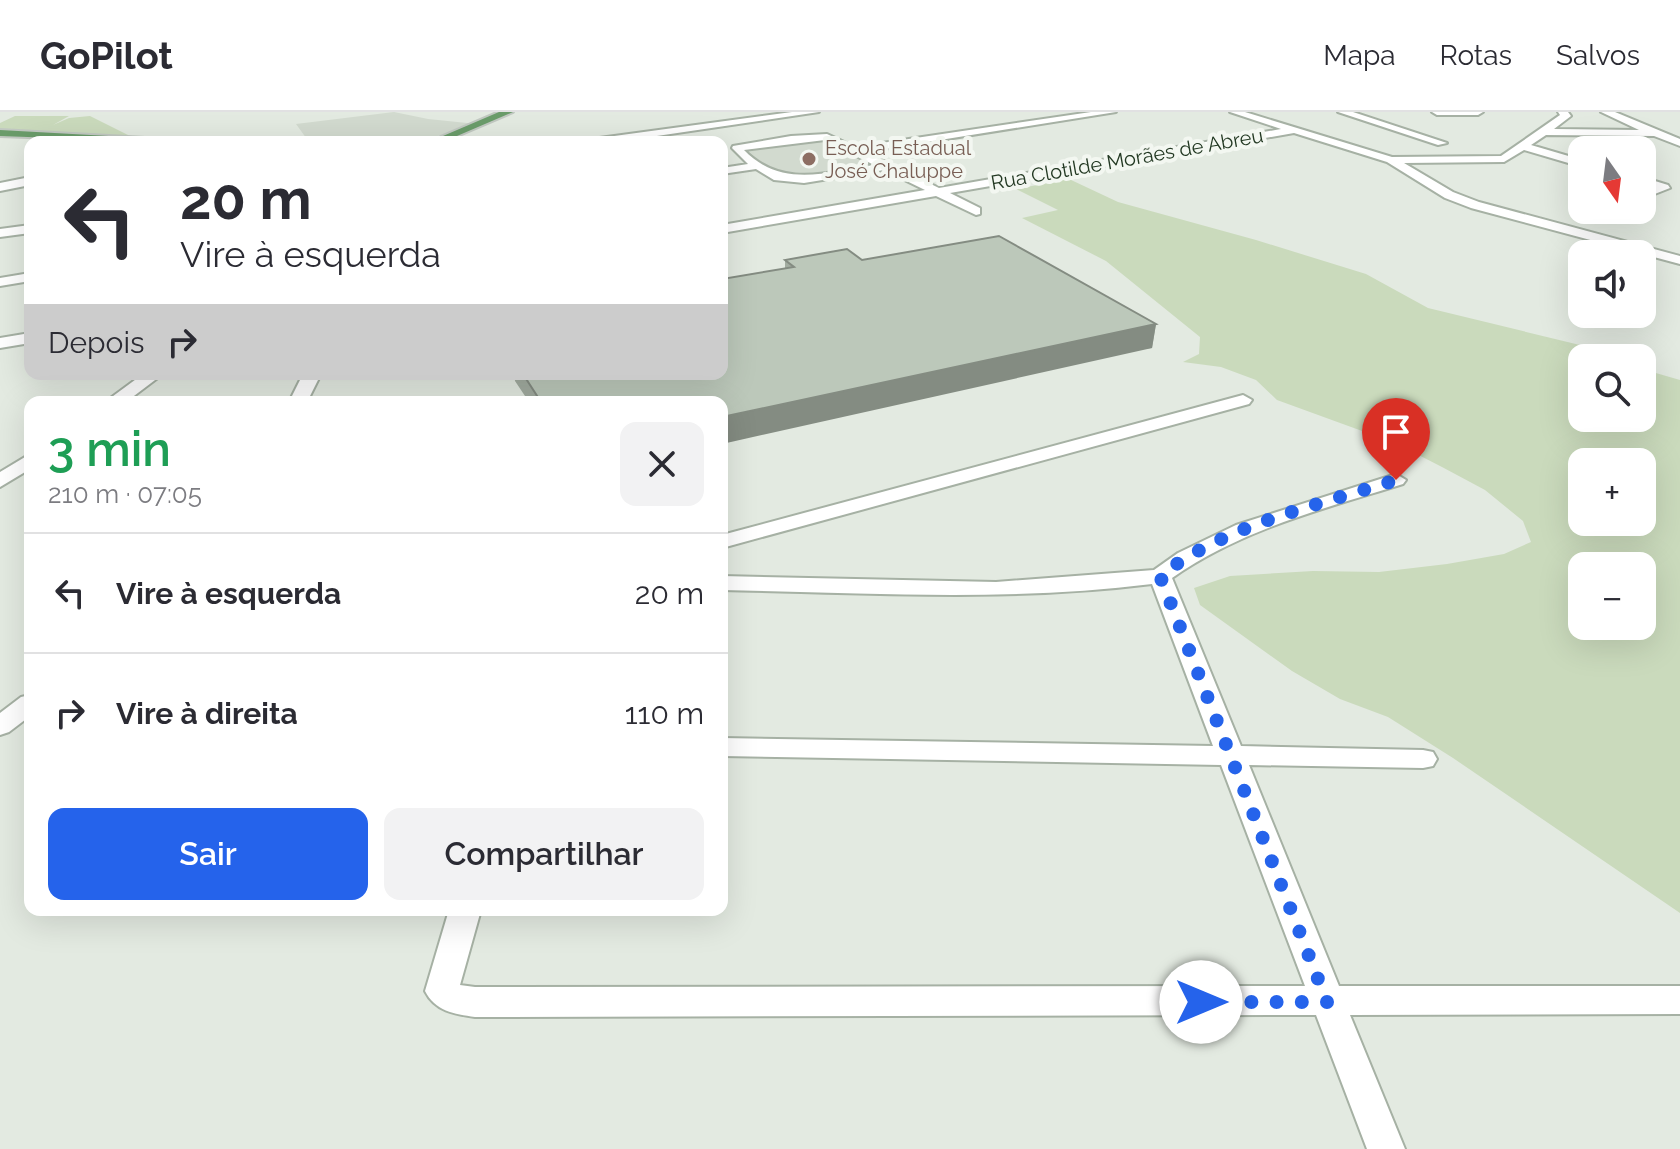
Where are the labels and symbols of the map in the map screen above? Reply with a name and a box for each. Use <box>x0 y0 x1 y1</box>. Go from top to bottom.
street label: Rua Clotilde Morães de Abreu <box>989 123 1265 195</box>
place label: Escola Estadual José Chaluppe <box>825 136 972 183</box>
north arrow <box>1568 136 1656 224</box>
marker: Escola Estadual José Chaluppe <box>800 150 818 168</box>
pin <box>1362 398 1430 480</box>
position arrow <box>1159 960 1243 1044</box>

